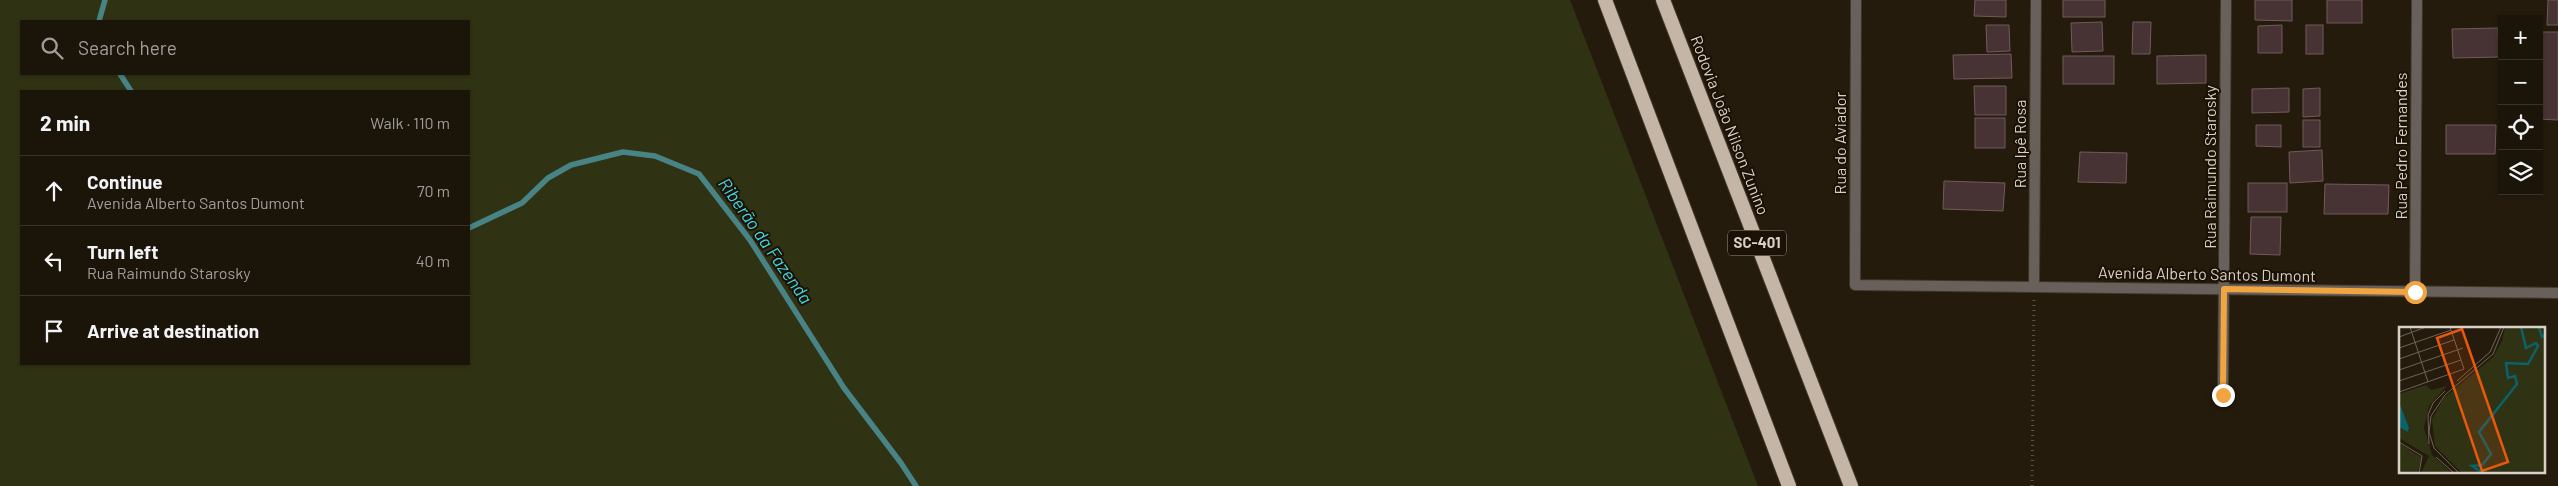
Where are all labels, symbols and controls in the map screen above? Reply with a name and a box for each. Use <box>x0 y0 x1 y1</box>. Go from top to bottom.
map controls <box>2498 15 2543 195</box>
button: + <box>2498 15 2543 60</box>
search box <box>20 20 470 75</box>
street label: Rodovia João Nilson Zunino <box>1687 32 1774 217</box>
icon: search <box>38 34 66 62</box>
text: Search here <box>78 36 177 59</box>
button: − <box>2498 60 2543 105</box>
street label: Rua Pedro Fernandes <box>2391 73 2410 219</box>
street label: Rua Raimundo Starosky <box>2200 85 2219 249</box>
street label: Rua do Aviador <box>1830 91 1849 194</box>
street label: Rua Ipê Rosa <box>2010 100 2029 188</box>
button: locate <box>2498 105 2543 150</box>
text: 2 min <box>40 110 90 135</box>
text: Walk · 110 m <box>370 113 450 132</box>
button: layers <box>2498 150 2543 195</box>
text: Continue <box>87 170 163 193</box>
water label: Riberão da Fazenda <box>714 173 818 308</box>
icon: ahead <box>40 177 68 205</box>
text: 70 m <box>417 181 450 200</box>
text: Avenida Alberto Santos Dumont <box>87 193 305 212</box>
road number: SC-401 <box>1728 230 1786 256</box>
text: Turn left <box>87 240 158 263</box>
icon: left <box>40 247 68 275</box>
text: 40 m <box>416 251 450 270</box>
street label: Avenida Alberto Santos Dumont <box>2098 262 2316 285</box>
text: Rua Raimundo Starosky <box>87 263 251 282</box>
route start <box>2404 281 2427 304</box>
icon: arrive <box>40 317 68 345</box>
text: Arrive at destination <box>87 319 259 342</box>
inset map <box>2399 327 2546 474</box>
route end <box>2212 384 2235 407</box>

